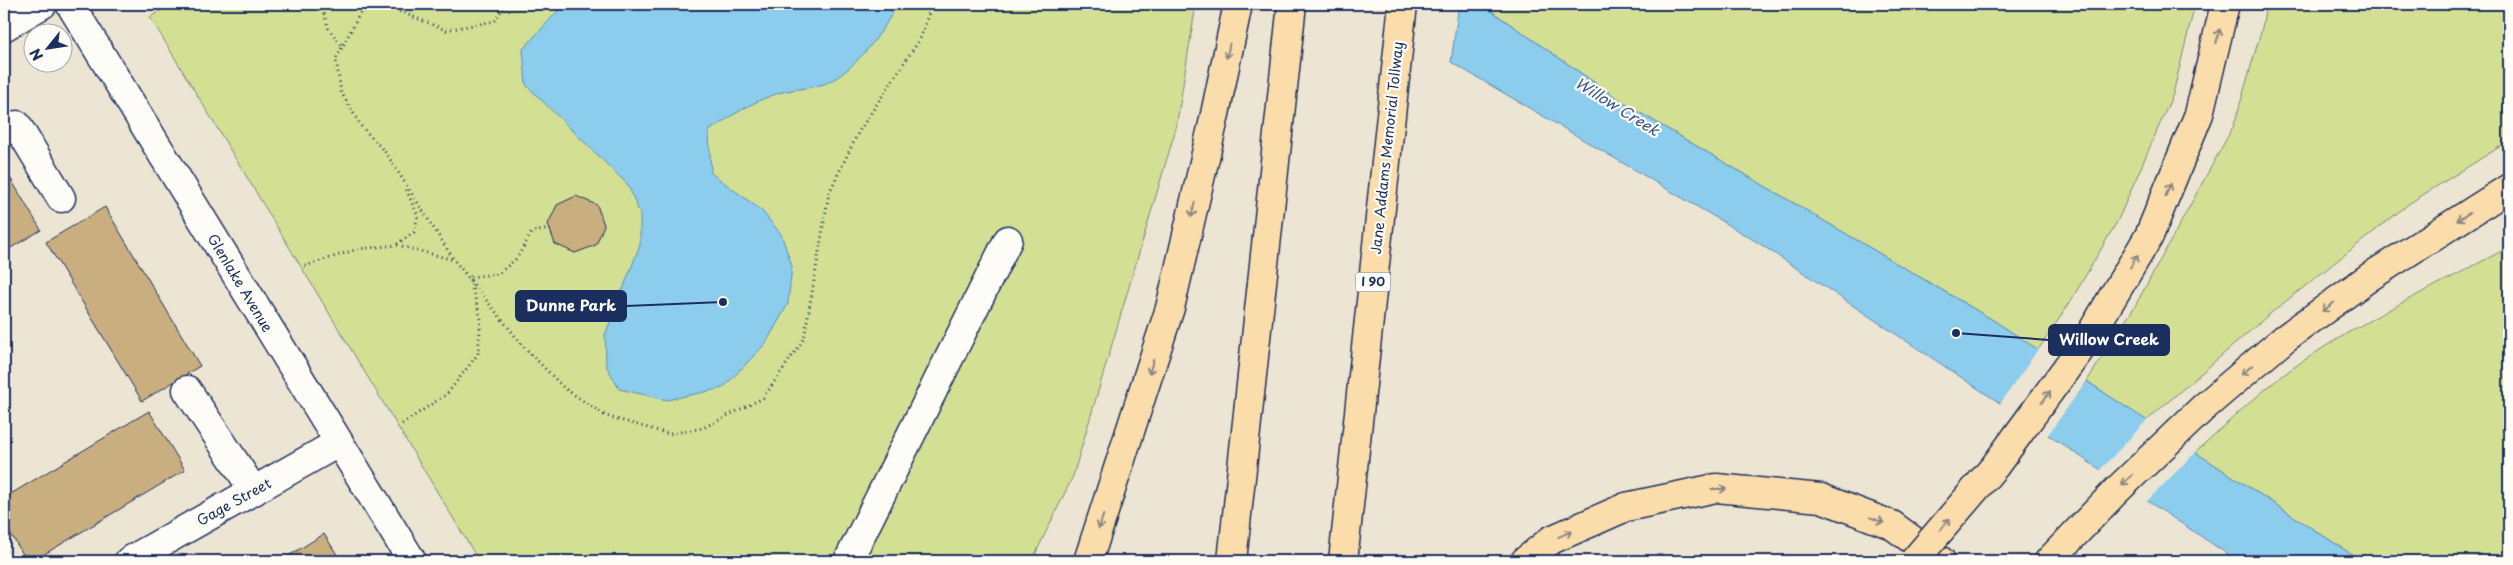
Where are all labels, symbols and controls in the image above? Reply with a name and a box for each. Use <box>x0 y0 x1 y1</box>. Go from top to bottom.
north arrow <box>22 22 72 72</box>
one-way arrow <box>2214 29 2223 45</box>
street label: Jane Addams Memorial Tollway <box>1365 40 1408 255</box>
one-way arrow <box>1223 43 1232 59</box>
text: N <box>24 45 48 65</box>
water label: Willow Creek <box>1571 71 1665 141</box>
one-way arrow <box>2164 183 2173 198</box>
one-way arrow <box>1188 202 1197 218</box>
one-way arrow <box>2457 212 2471 222</box>
street label: Glenlake Avenue <box>203 230 278 336</box>
one-way arrow <box>2130 254 2140 268</box>
road number: I 90 <box>1356 272 1390 292</box>
callout: Dunne Park <box>516 291 626 321</box>
text: Dunne Park <box>526 293 616 316</box>
one-way arrow <box>2321 302 2335 312</box>
callout: Willow Creek <box>2049 325 2169 355</box>
text: Willow Creek <box>2059 327 2159 350</box>
one-way arrow <box>1145 359 1155 375</box>
one-way arrow <box>2240 365 2253 376</box>
one-way arrow <box>2041 390 2051 404</box>
street label: Gage Street <box>193 472 275 531</box>
one-way arrow <box>2121 474 2133 486</box>
one-way arrow <box>1711 484 1727 494</box>
one-way arrow <box>1095 513 1105 529</box>
one-way arrow <box>1869 516 1884 525</box>
one-way arrow <box>1939 518 1950 531</box>
one-way arrow <box>1557 528 1572 538</box>

